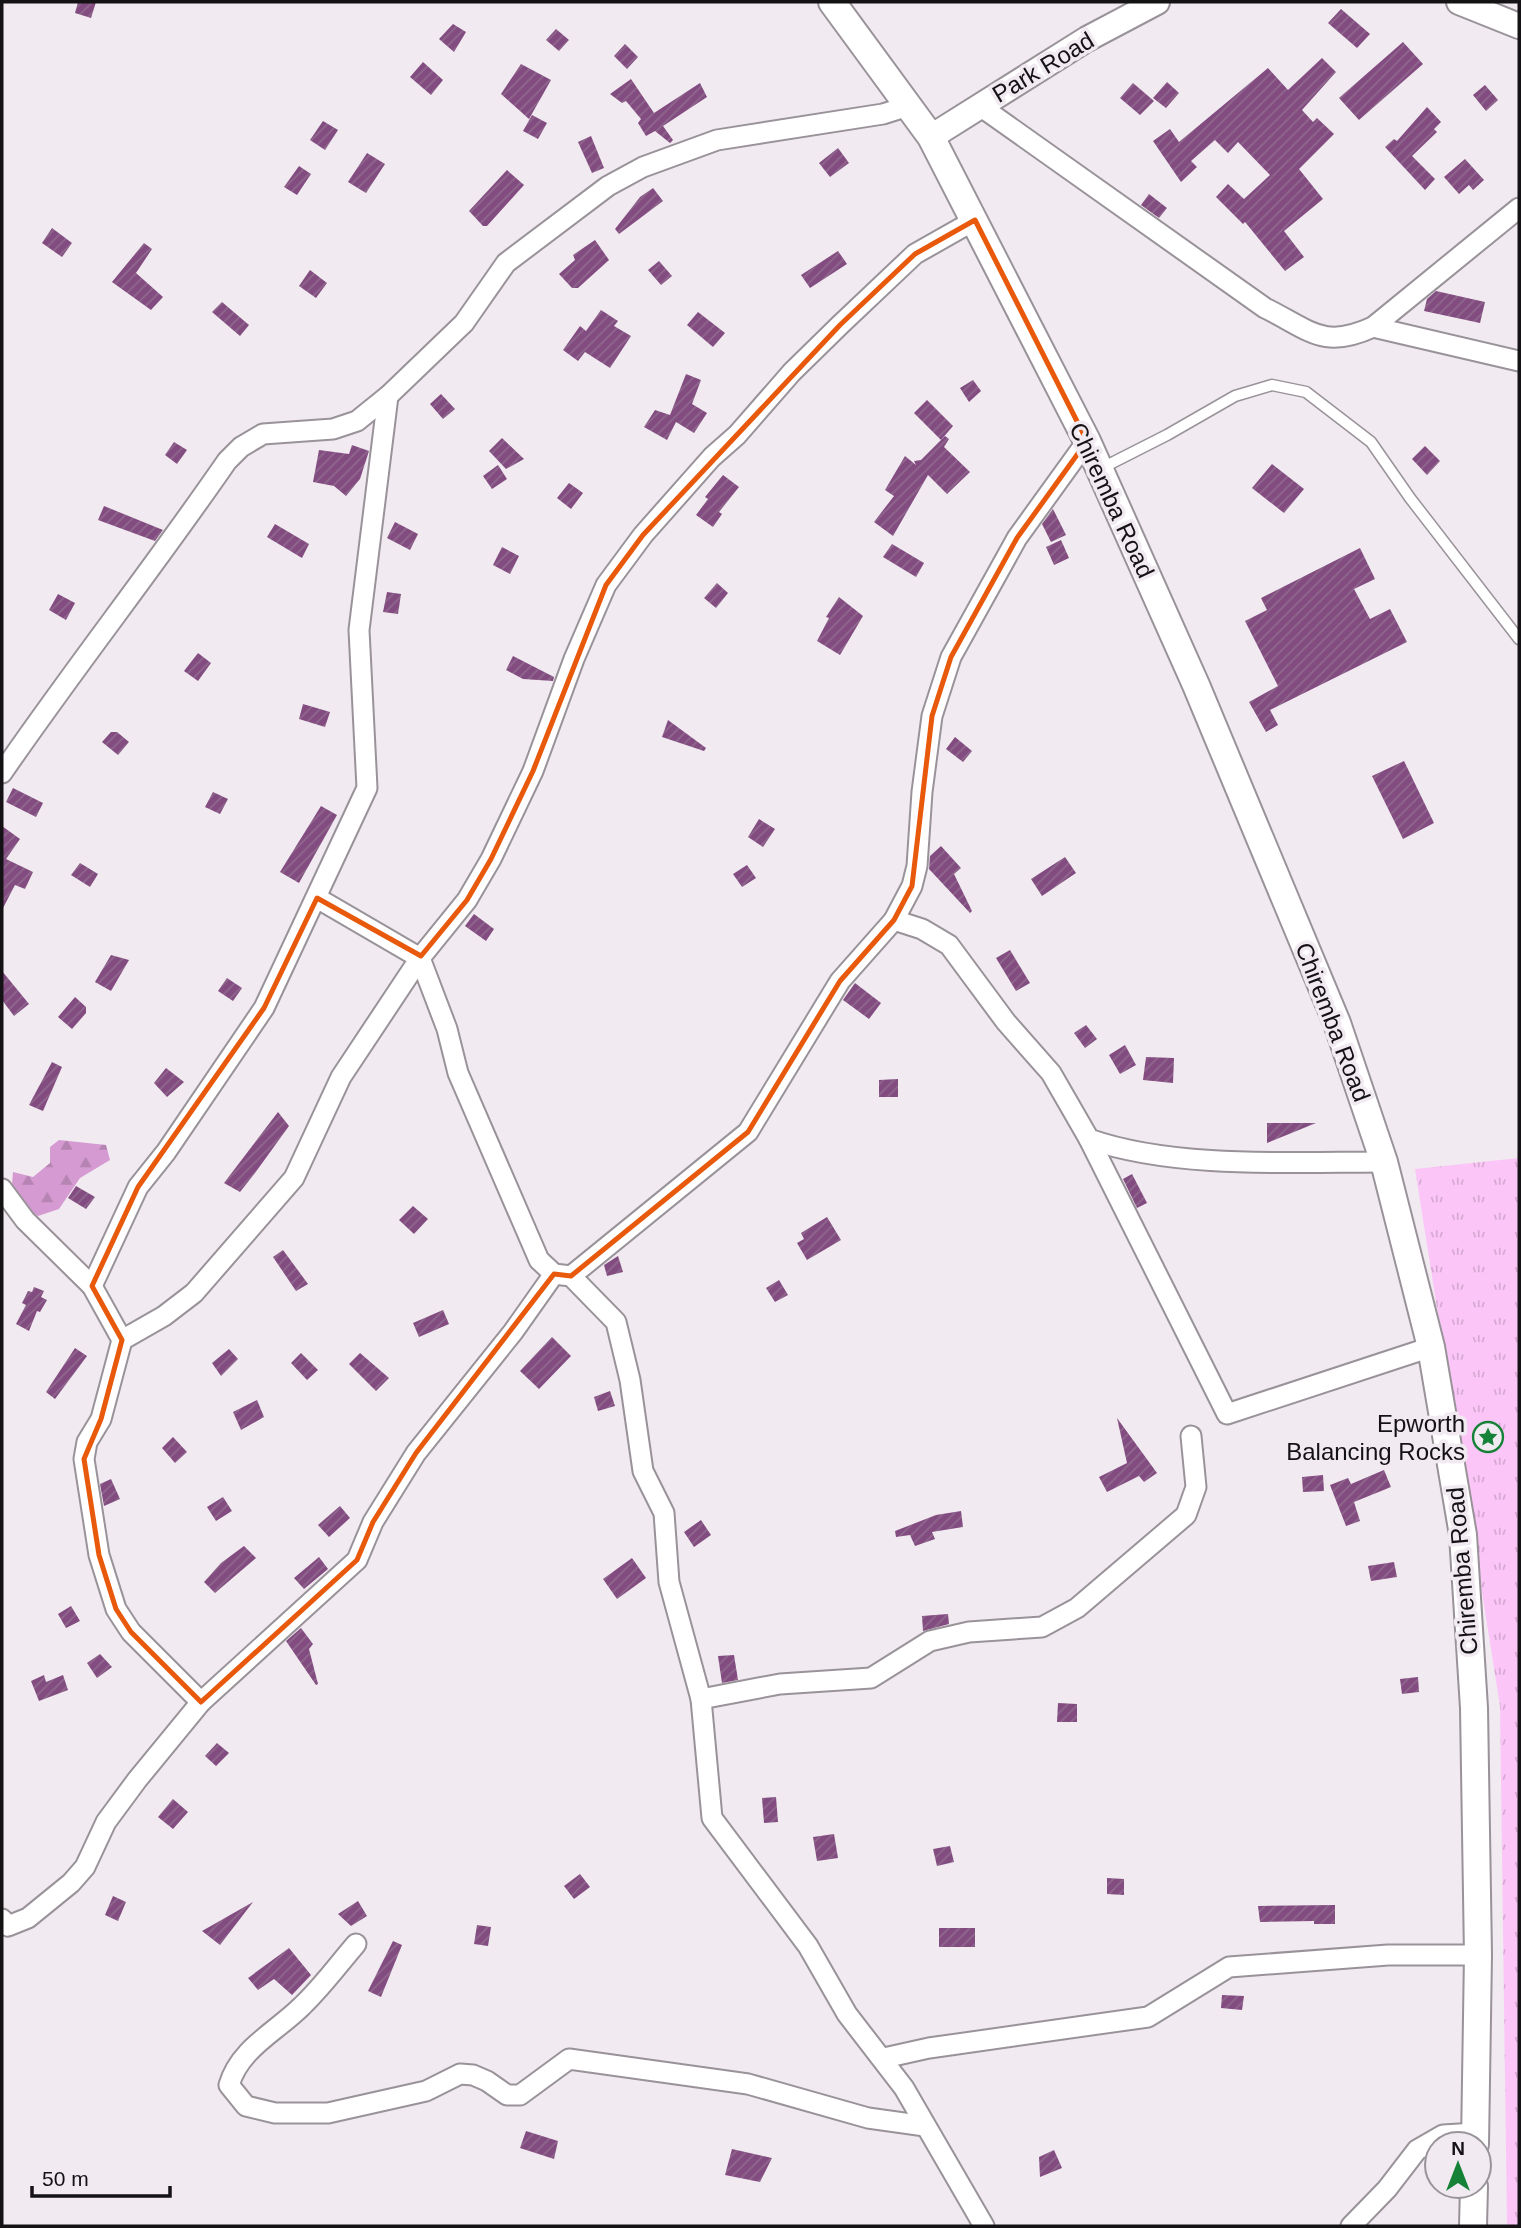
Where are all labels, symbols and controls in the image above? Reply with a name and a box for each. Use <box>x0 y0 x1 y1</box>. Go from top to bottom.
street label: Park Road <box>987 26 1099 108</box>
street label: Chiremba Road <box>1064 418 1160 582</box>
street label: Chiremba Road <box>1290 939 1376 1105</box>
place label: Epworth Balancing Rocks <box>1286 1410 1465 1465</box>
place icon: Epworth Balancing Rocks <box>1471 1420 1505 1454</box>
street label: Chiremba Road <box>1441 1486 1483 1656</box>
north arrow <box>1423 2130 1493 2200</box>
text: N <box>1451 2138 1465 2159</box>
scale bar <box>32 2154 170 2198</box>
text: 50 m <box>42 2167 89 2190</box>

